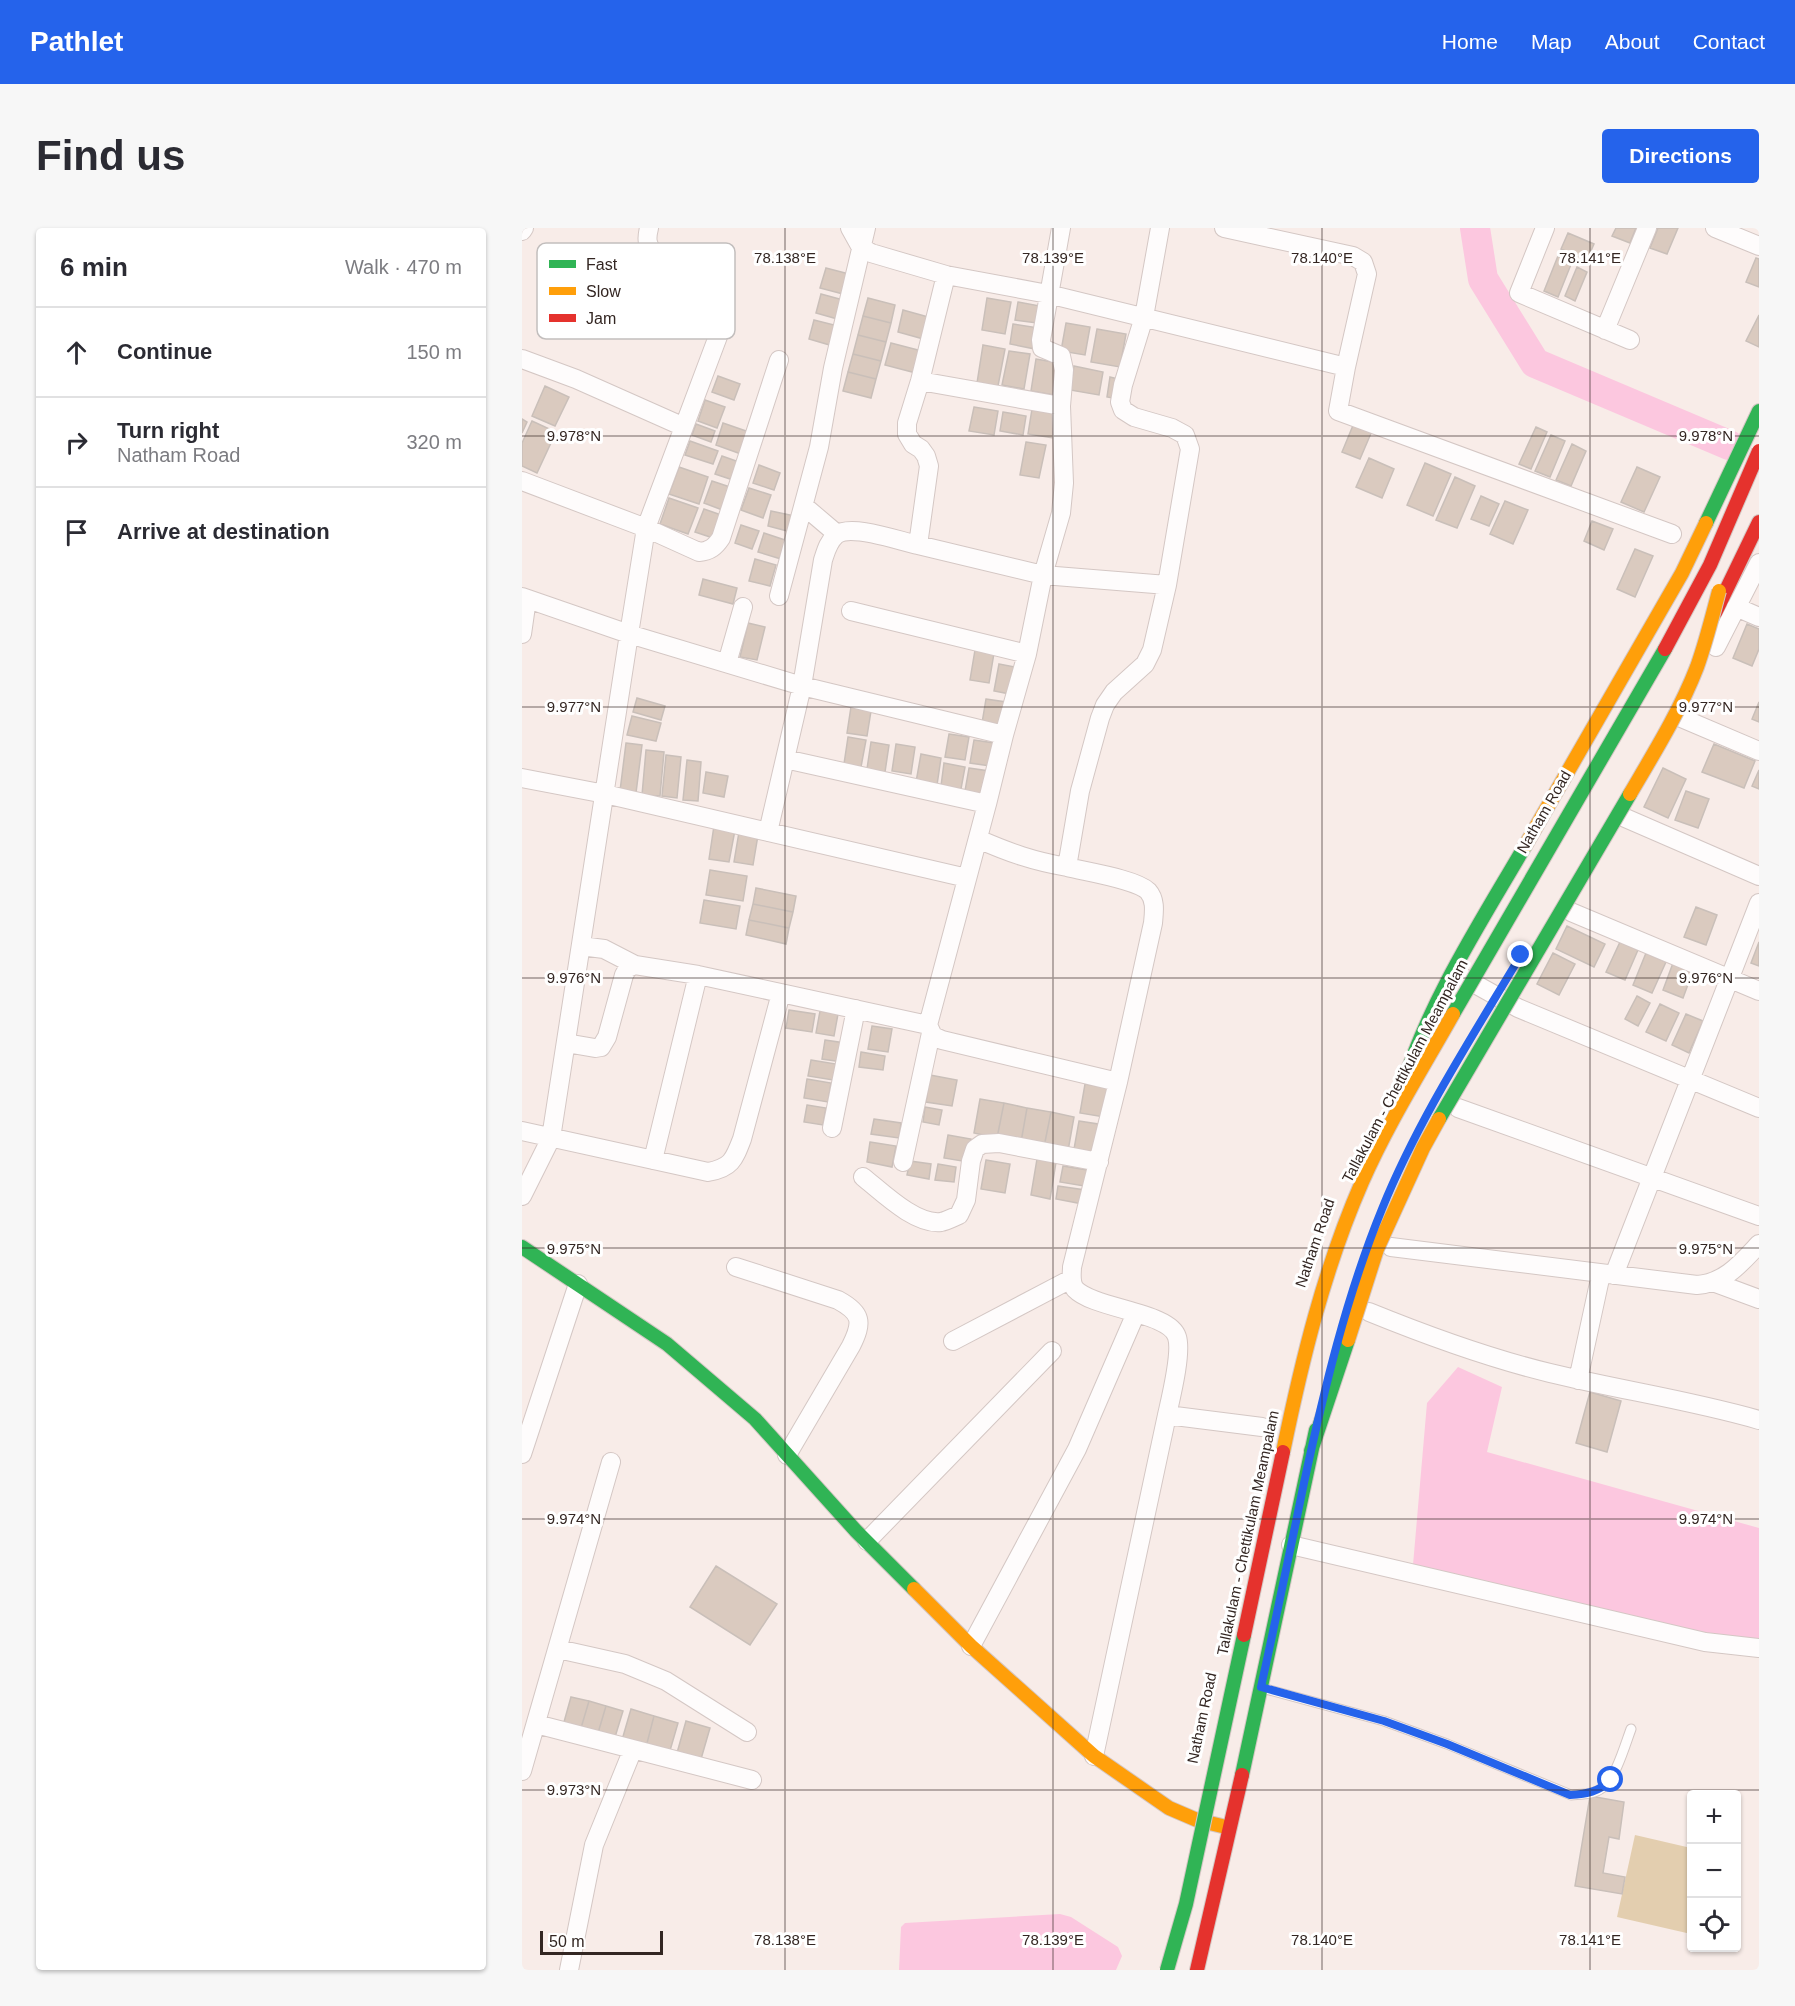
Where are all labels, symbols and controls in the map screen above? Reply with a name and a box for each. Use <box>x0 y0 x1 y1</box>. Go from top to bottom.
text: Pathlet <box>30 26 123 57</box>
text: Home <box>1442 30 1498 53</box>
text: Map <box>1531 30 1572 53</box>
text: About <box>1605 30 1660 53</box>
text: Contact <box>1693 30 1765 53</box>
button: Directions <box>1602 129 1759 183</box>
text: Find us <box>36 132 185 179</box>
legend <box>537 243 735 339</box>
text: 78.138°E <box>754 249 816 266</box>
text: 78.139°E <box>1022 249 1084 266</box>
text: 78.140°E <box>1291 249 1353 266</box>
text: 78.141°E <box>1559 249 1621 266</box>
text: 6 min <box>60 252 128 282</box>
text: Walk · 470 m <box>345 256 462 278</box>
text: Fast <box>586 256 618 273</box>
text: Slow <box>586 283 621 300</box>
text: Jam <box>586 310 616 327</box>
icon: ahead <box>60 336 93 369</box>
text: Continue <box>117 339 212 364</box>
text: 150 m <box>406 341 462 363</box>
text: Turn right <box>117 418 219 443</box>
icon: right <box>60 426 93 459</box>
text: 9.978°N <box>547 427 601 444</box>
text: 9.978°N <box>1679 427 1733 444</box>
text: 320 m <box>406 431 462 453</box>
text: Natham Road <box>117 444 240 466</box>
icon: arrive <box>60 516 93 549</box>
text: Arrive at destination <box>117 519 330 544</box>
text: 9.977°N <box>547 698 601 715</box>
text: 9.977°N <box>1679 698 1733 715</box>
street label: Natham Road <box>1513 767 1574 856</box>
route end <box>1507 941 1533 967</box>
street label: Tallakulam - Chettikulam Meampalam <box>1338 956 1471 1185</box>
text: 9.976°N <box>547 969 601 986</box>
text: 9.976°N <box>1679 969 1733 986</box>
street label: Natham Road <box>1291 1196 1338 1289</box>
text: 9.975°N <box>547 1240 601 1257</box>
text: 9.975°N <box>1679 1240 1733 1257</box>
street label: Tallakulam - Chettikulam Meampalam <box>1213 1409 1282 1657</box>
text: 9.974°N <box>547 1510 601 1527</box>
text: 9.974°N <box>1679 1510 1733 1527</box>
street label: Natham Road <box>1184 1671 1219 1765</box>
route start <box>1597 1766 1623 1792</box>
text: 9.973°N <box>547 1781 601 1798</box>
map controls <box>1687 1790 1741 1952</box>
button: + <box>1687 1790 1741 1844</box>
button: − <box>1687 1844 1741 1898</box>
button: locate <box>1687 1898 1741 1952</box>
scale bar <box>540 1928 663 1956</box>
text: 78.138°E <box>754 1931 816 1948</box>
text: 78.139°E <box>1022 1931 1084 1948</box>
text: 78.140°E <box>1291 1931 1353 1948</box>
text: 78.141°E <box>1559 1931 1621 1948</box>
text: 50 m <box>549 1933 585 1950</box>

